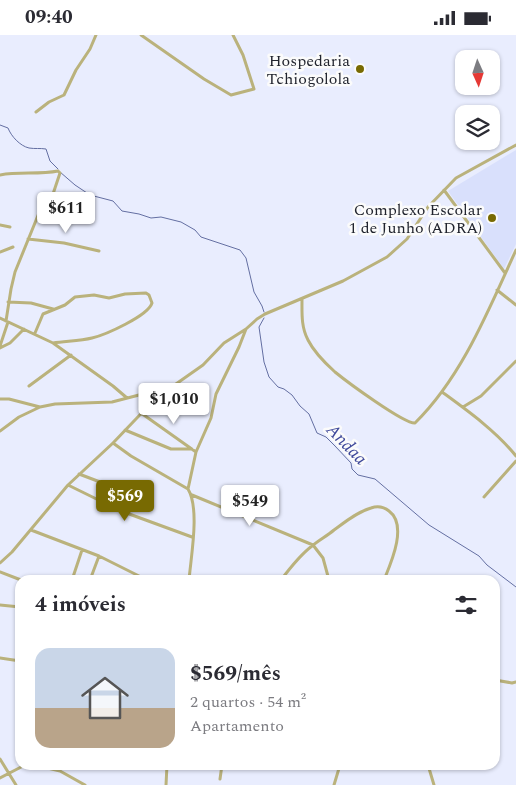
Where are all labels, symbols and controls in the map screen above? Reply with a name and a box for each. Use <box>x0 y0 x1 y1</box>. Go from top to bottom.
text: 09:40 <box>25 3 73 32</box>
place label: Hospedaria Tchiogolola <box>266 49 350 91</box>
north arrow <box>455 50 500 95</box>
map controls <box>455 50 500 150</box>
marker: Hospedaria Tchiogolola <box>354 63 366 75</box>
button: layers <box>455 105 500 150</box>
pin: $611 <box>36 191 96 234</box>
text: $611 <box>48 196 84 220</box>
place label: Complexo Escolar 1 de Junho (ADRA) <box>349 198 482 240</box>
marker: Complexo Escolar 1 de Junho (ADRA) <box>486 212 498 224</box>
pin: $1,010 <box>133 383 215 425</box>
text: $1,010 <box>149 387 199 411</box>
water label: Andaa <box>319 417 373 471</box>
pin: $569 <box>95 479 155 522</box>
text: $569 <box>107 484 143 508</box>
pin: $549 <box>220 485 280 527</box>
text: $549 <box>232 489 268 513</box>
text: 4 imóveis <box>35 589 126 621</box>
icon: filters <box>452 591 480 619</box>
text: $569/mês <box>190 658 281 690</box>
icon: home <box>75 668 135 728</box>
text: 2 quartos · 54 m² <box>190 690 306 714</box>
text: Apartamento <box>190 714 284 738</box>

